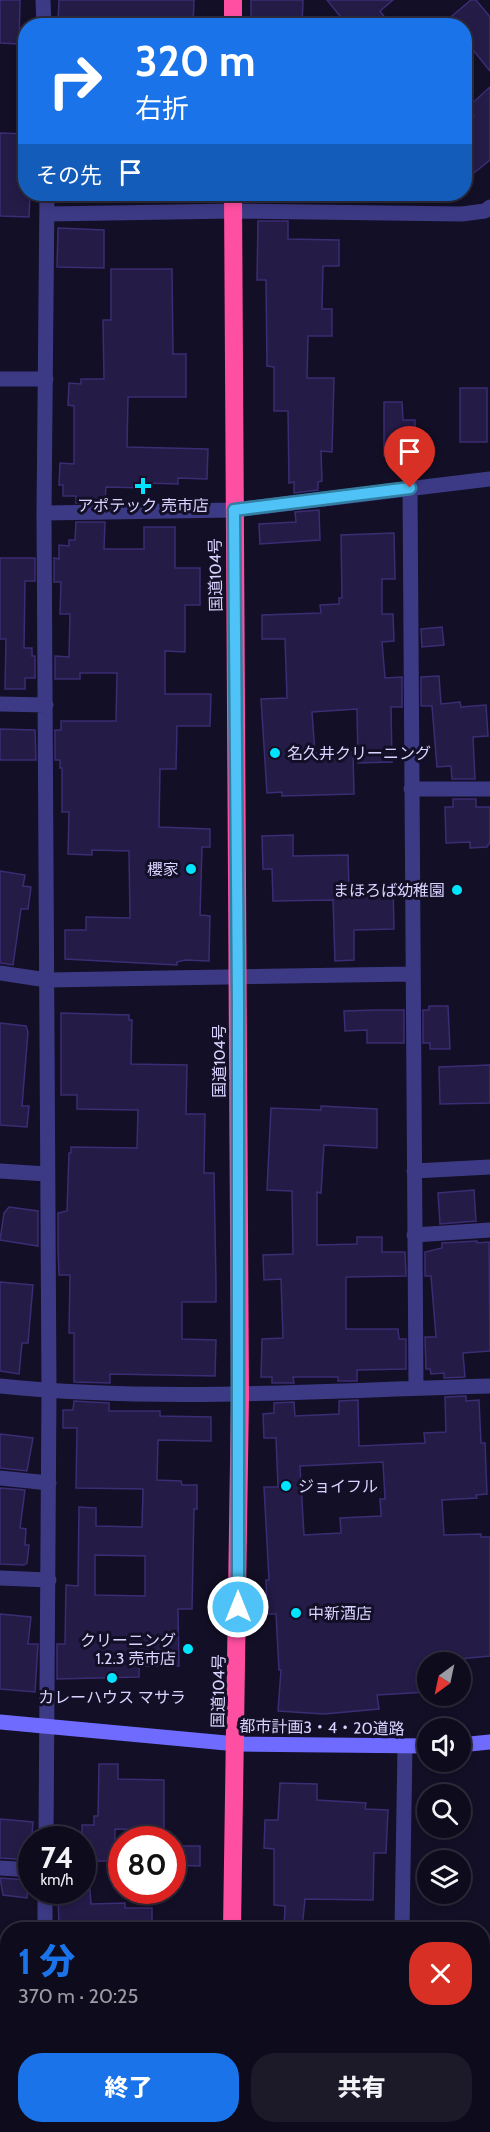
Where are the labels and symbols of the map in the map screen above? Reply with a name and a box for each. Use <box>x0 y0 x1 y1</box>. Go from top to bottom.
pin <box>384 426 435 488</box>
marker: アポテック 売市店 <box>136 479 150 493</box>
place label: アポテック 売市店 <box>77 496 209 515</box>
street label: 国道104号 <box>205 538 226 612</box>
place label: 名久井クリーニング <box>287 744 431 763</box>
marker: 名久井クリーニング <box>268 746 282 760</box>
place label: 櫻家 <box>147 860 179 879</box>
marker: 櫻家 <box>184 862 198 876</box>
place label: まほろば幼稚園 <box>333 881 445 900</box>
marker: まほろば幼稚園 <box>450 883 464 897</box>
street label: 国道104号 <box>210 1024 229 1098</box>
place label: ジョイフル <box>298 1477 378 1496</box>
marker: ジョイフル <box>279 1479 293 1493</box>
position arrow <box>206 1575 270 1639</box>
place label: 中新酒店 <box>308 1604 372 1623</box>
marker: 中新酒店 <box>289 1606 303 1620</box>
place label: クリーニング 1.2.3 売市店 <box>80 1631 176 1668</box>
marker: クリーニング 1.2.3 売市店 <box>181 1642 195 1656</box>
north arrow <box>417 1652 471 1706</box>
street label: 国道104号 <box>208 1654 229 1728</box>
marker: カレーハウス マサラ <box>105 1671 119 1685</box>
place label: カレーハウス マサラ <box>38 1688 186 1707</box>
street label: 都市計画3・4・20道路 <box>239 1717 405 1738</box>
speed limit sign: 80 <box>108 1826 186 1904</box>

